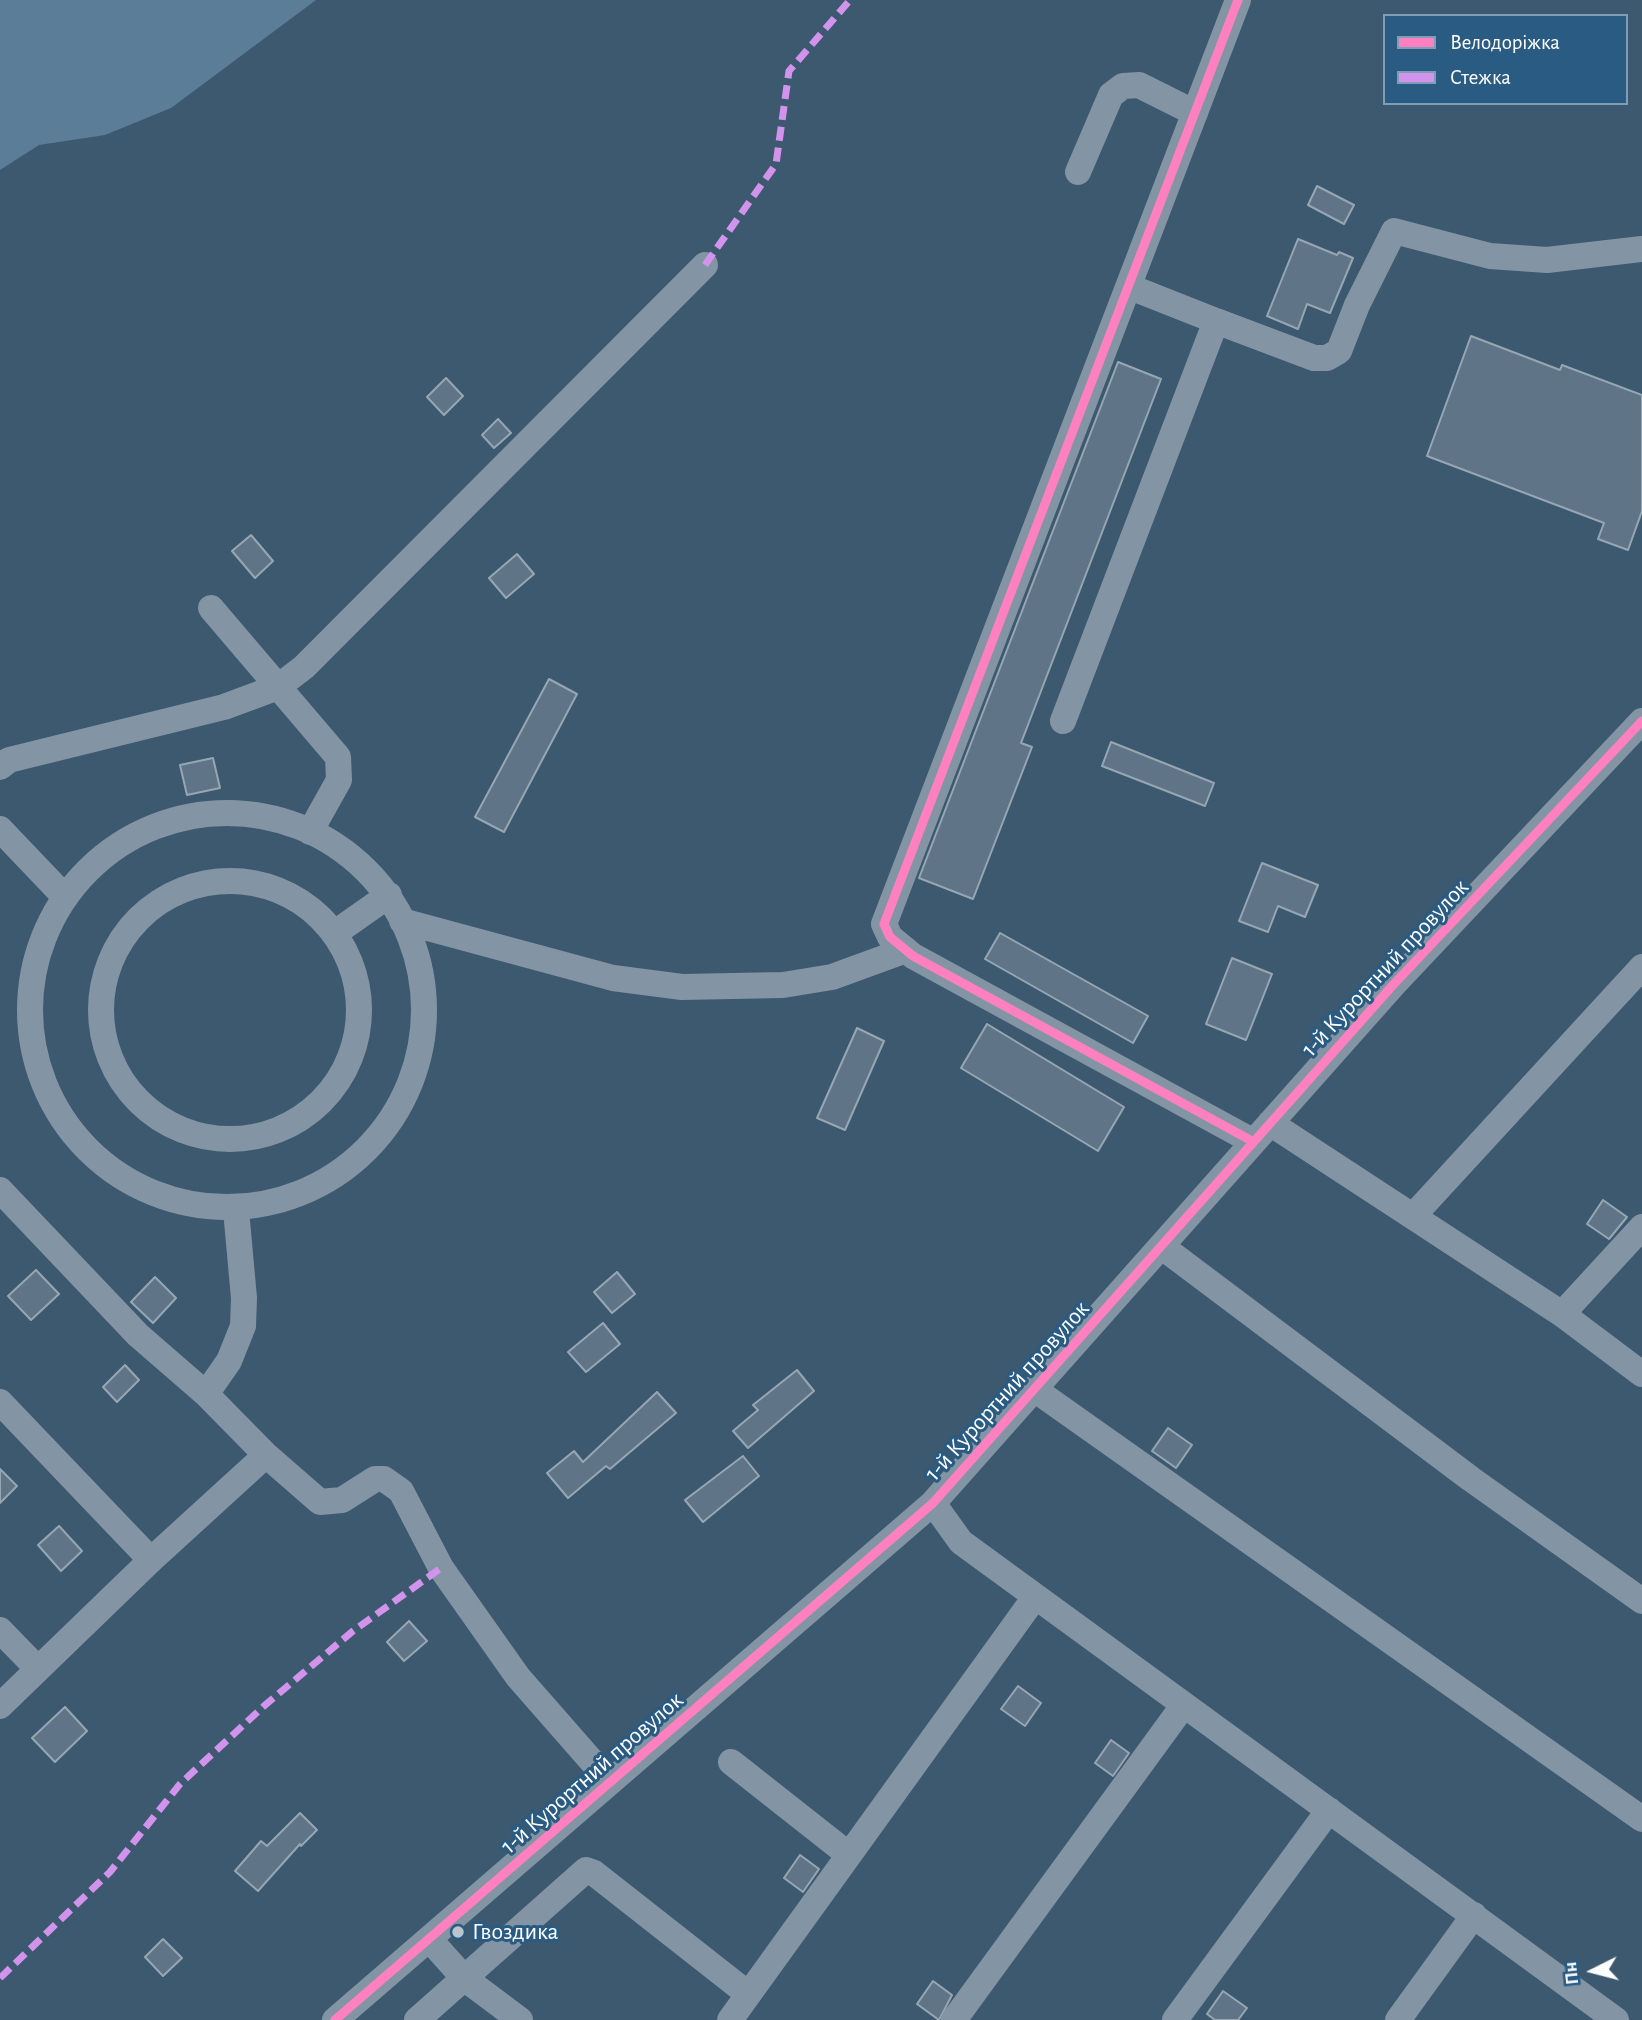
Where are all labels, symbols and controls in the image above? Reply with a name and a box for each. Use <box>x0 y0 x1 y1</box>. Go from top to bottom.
legend <box>1383 14 1628 105</box>
text: Велодоріжка <box>1450 32 1560 53</box>
text: Стежка <box>1450 67 1511 88</box>
street label: 1-й Курортний провулок <box>1295 873 1475 1063</box>
street label: 1-й Курортний провулок <box>918 1295 1096 1487</box>
street label: 1-й Курортний провулок <box>495 1686 689 1860</box>
place label: Гвоздика <box>472 1918 558 1946</box>
marker: Гвоздика <box>450 1924 466 1940</box>
north arrow <box>1558 1936 1628 2006</box>
text: Пн <box>1561 1961 1582 1986</box>

